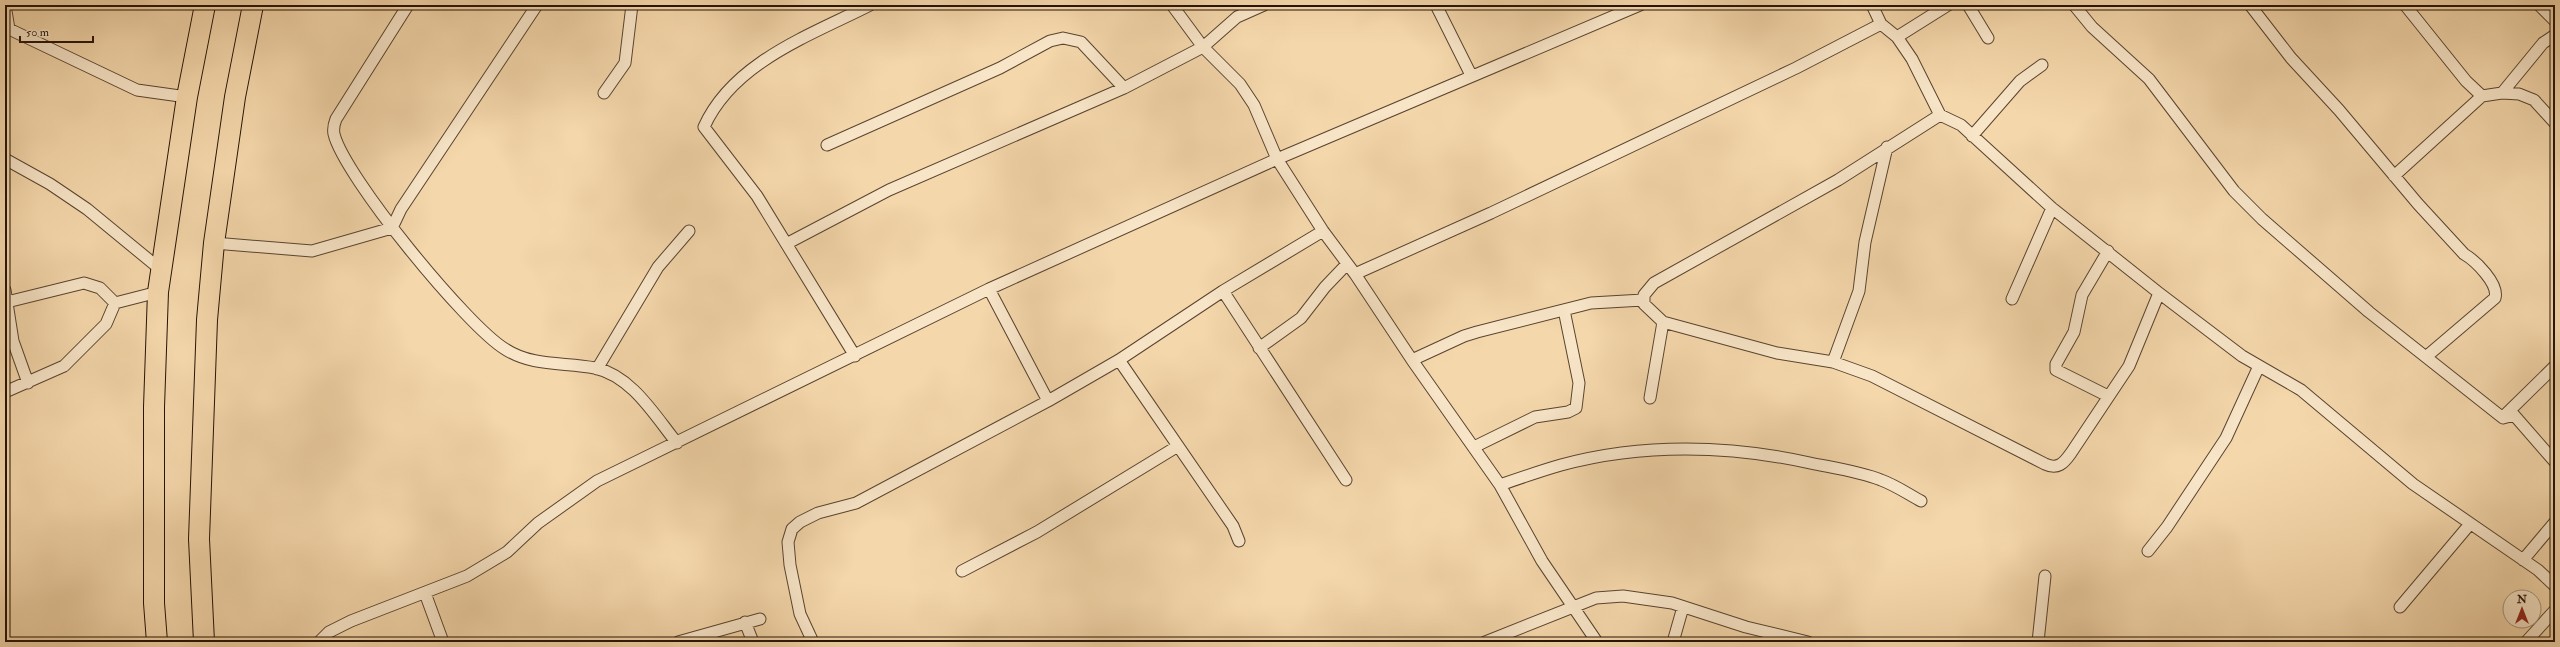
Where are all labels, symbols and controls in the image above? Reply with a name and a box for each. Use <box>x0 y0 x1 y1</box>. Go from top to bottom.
scale bar <box>20 18 93 44</box>
text: 50 m <box>26 25 50 40</box>
north arrow <box>2502 589 2542 629</box>
text: N <box>2516 593 2528 606</box>

